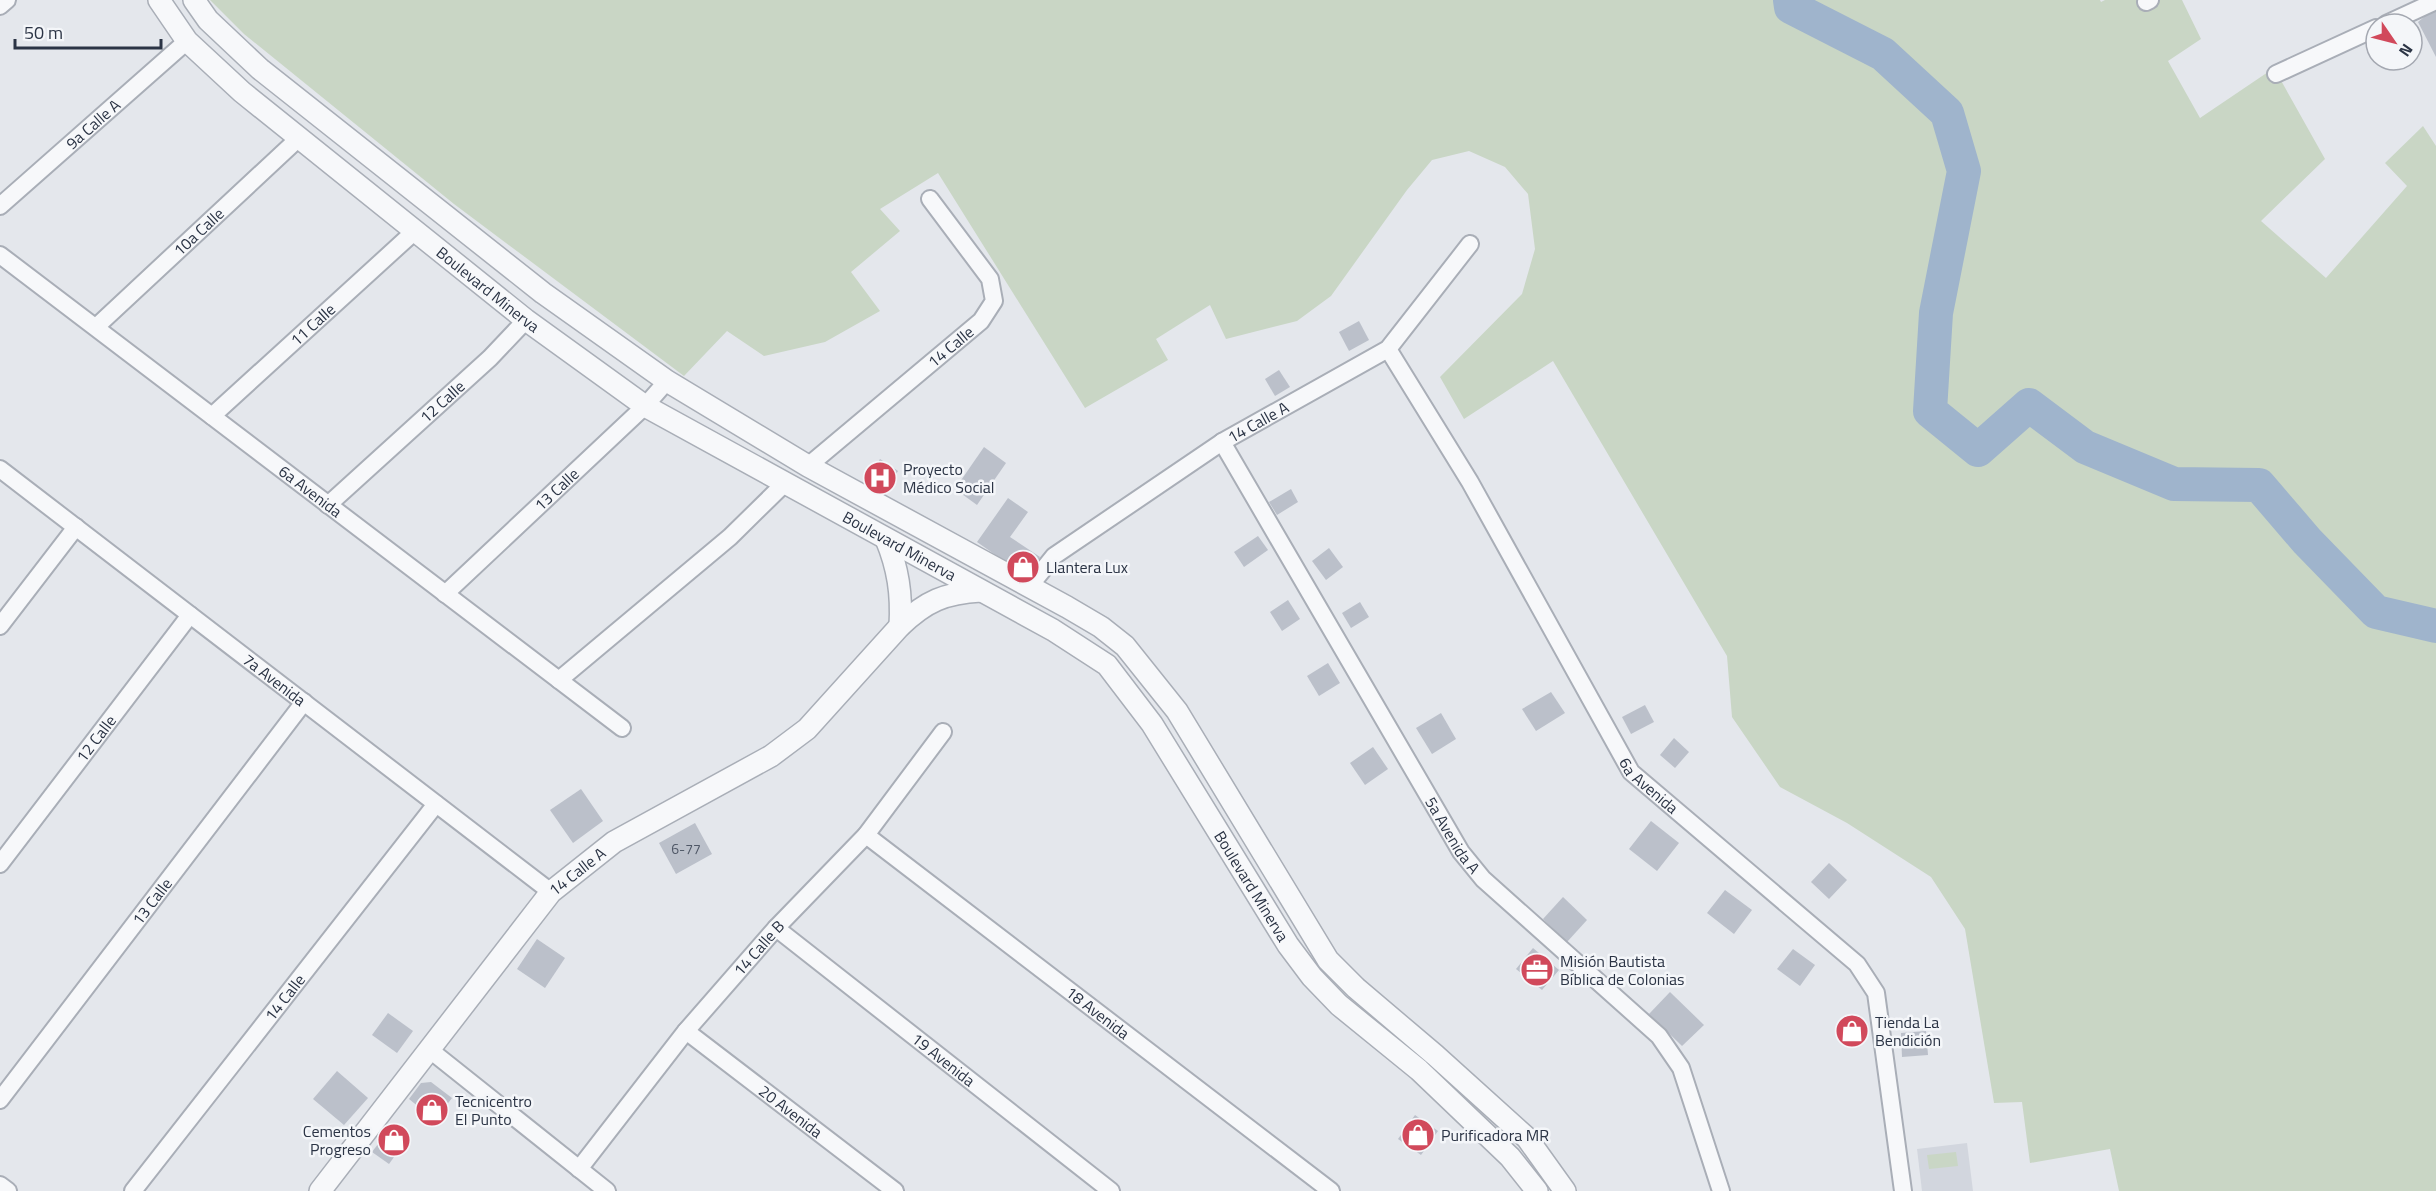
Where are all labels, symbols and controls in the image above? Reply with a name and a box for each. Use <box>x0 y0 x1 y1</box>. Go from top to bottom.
scale bar <box>15 12 160 50</box>
north arrow <box>2364 12 2424 72</box>
text: 50 m <box>24 19 63 46</box>
text: N <box>2393 39 2419 62</box>
street label: 9a Calle A <box>60 93 126 155</box>
street label: 10a Calle <box>168 202 229 261</box>
street label: Boulevard Minerva <box>431 241 545 338</box>
street label: 11 Calle <box>285 297 340 351</box>
street label: 14 Calle <box>922 320 979 373</box>
street label: 12 Calle <box>414 375 470 428</box>
street label: 14 Calle A <box>1223 395 1293 449</box>
place label: Proyecto Médico Social <box>903 457 995 499</box>
street label: 6a Avenida <box>274 459 347 523</box>
hospital icon: Proyecto Médico Social <box>862 460 898 496</box>
street label: 13 Calle <box>529 462 584 516</box>
street label: Boulevard Minerva <box>838 505 961 587</box>
shop icon: Llantera Lux <box>1005 549 1041 585</box>
place label: Llantera Lux <box>1046 555 1128 579</box>
street label: 7a Avenida <box>238 648 311 712</box>
street label: 12 Calle <box>70 710 122 767</box>
street label: 6a Avenida <box>1613 753 1684 819</box>
street label: 5a Avenida A <box>1419 792 1486 879</box>
street label: Boulevard Minerva <box>1208 826 1295 946</box>
house number: 6-77 <box>671 838 701 859</box>
street label: 14 Calle A <box>543 841 611 902</box>
street label: 13 Calle <box>126 873 178 930</box>
street label: 14 Calle B <box>728 914 790 981</box>
place label: Misión Bautista Bíblica de Colonias <box>1560 949 1684 991</box>
office icon: Misión Bautista Bíblica de Colonias <box>1519 952 1555 988</box>
street label: 14 Calle <box>259 969 311 1026</box>
street label: 18 Avenida <box>1061 980 1135 1045</box>
place label: Tienda La Bendición <box>1875 1010 1941 1052</box>
shop icon: Tienda La Bendición <box>1834 1013 1870 1049</box>
street label: 19 Avenida <box>907 1027 980 1092</box>
street label: 20 Avenida <box>754 1079 828 1144</box>
place label: Tecnicentro El Punto <box>455 1089 532 1131</box>
shop icon: Tecnicentro El Punto <box>414 1092 450 1128</box>
shop icon: Purificadora MR <box>1400 1117 1436 1153</box>
place label: Cementos Progreso <box>303 1119 371 1161</box>
shop icon: Cementos Progreso <box>376 1122 412 1158</box>
place label: Purificadora MR <box>1441 1123 1549 1147</box>

